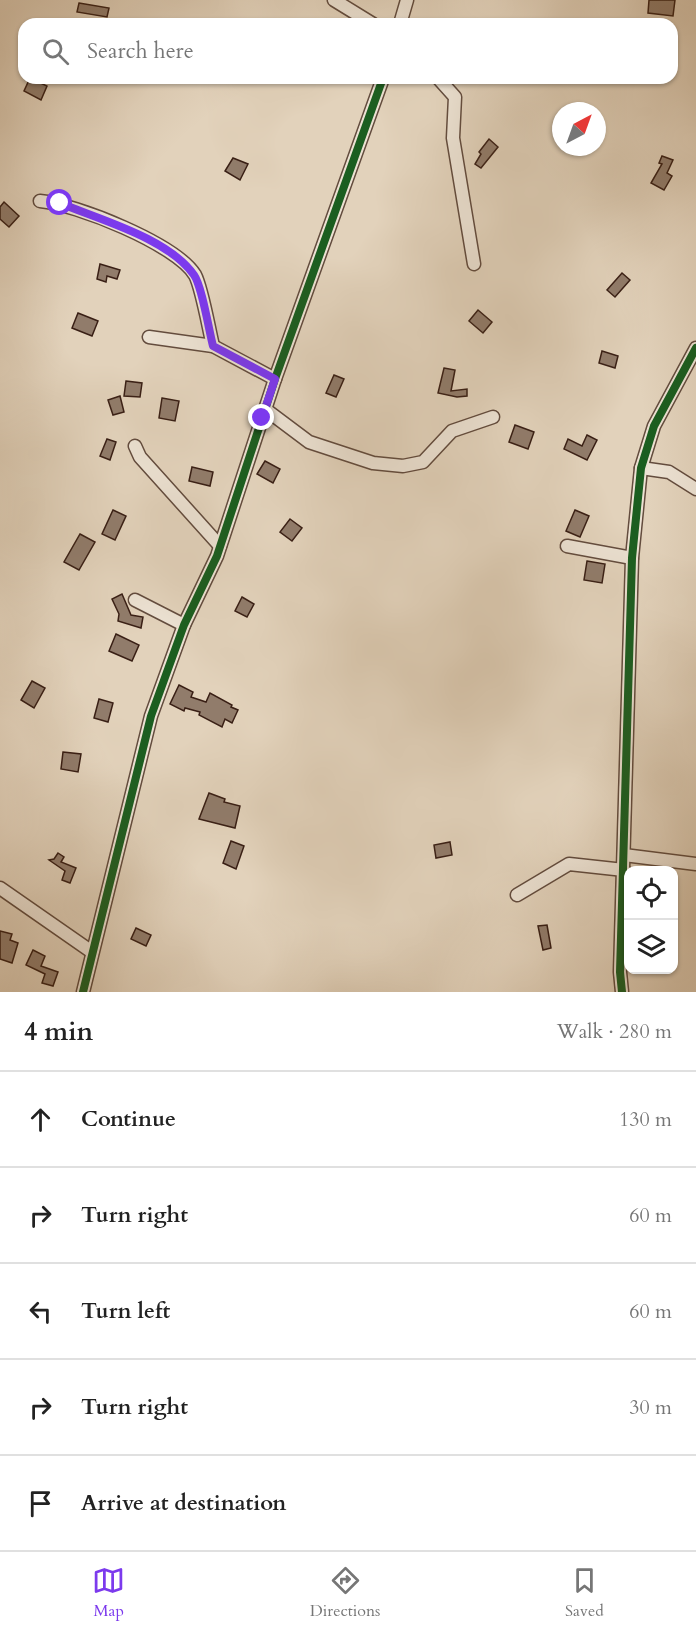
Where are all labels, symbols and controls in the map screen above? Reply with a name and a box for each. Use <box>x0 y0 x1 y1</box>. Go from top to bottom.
search box <box>18 18 678 84</box>
icon: search <box>39 35 72 68</box>
text: Search here <box>87 36 194 66</box>
north arrow <box>552 102 606 156</box>
route start <box>46 189 72 215</box>
route end <box>248 404 274 430</box>
map controls <box>624 866 678 974</box>
button: locate <box>624 866 678 920</box>
button: layers <box>624 920 678 974</box>
text: 4 min <box>24 1014 93 1049</box>
text: Walk · 280 m <box>557 1018 672 1045</box>
icon: ahead <box>24 1103 57 1136</box>
text: Continue <box>81 1104 176 1134</box>
text: 130 m <box>619 1106 672 1133</box>
icon: right <box>24 1199 57 1232</box>
text: Turn right <box>81 1200 188 1230</box>
text: 60 m <box>629 1202 672 1229</box>
icon: left <box>24 1295 57 1328</box>
text: Turn left <box>81 1296 170 1326</box>
text: 60 m <box>629 1298 672 1325</box>
icon: right <box>24 1391 57 1424</box>
text: Turn right <box>81 1392 188 1422</box>
text: 30 m <box>629 1394 672 1421</box>
icon: arrive <box>24 1487 57 1520</box>
text: Arrive at destination <box>81 1488 286 1518</box>
tab: Map <box>92 1564 125 1622</box>
tab: Directions <box>310 1564 380 1622</box>
tab: Saved <box>565 1564 604 1622</box>

